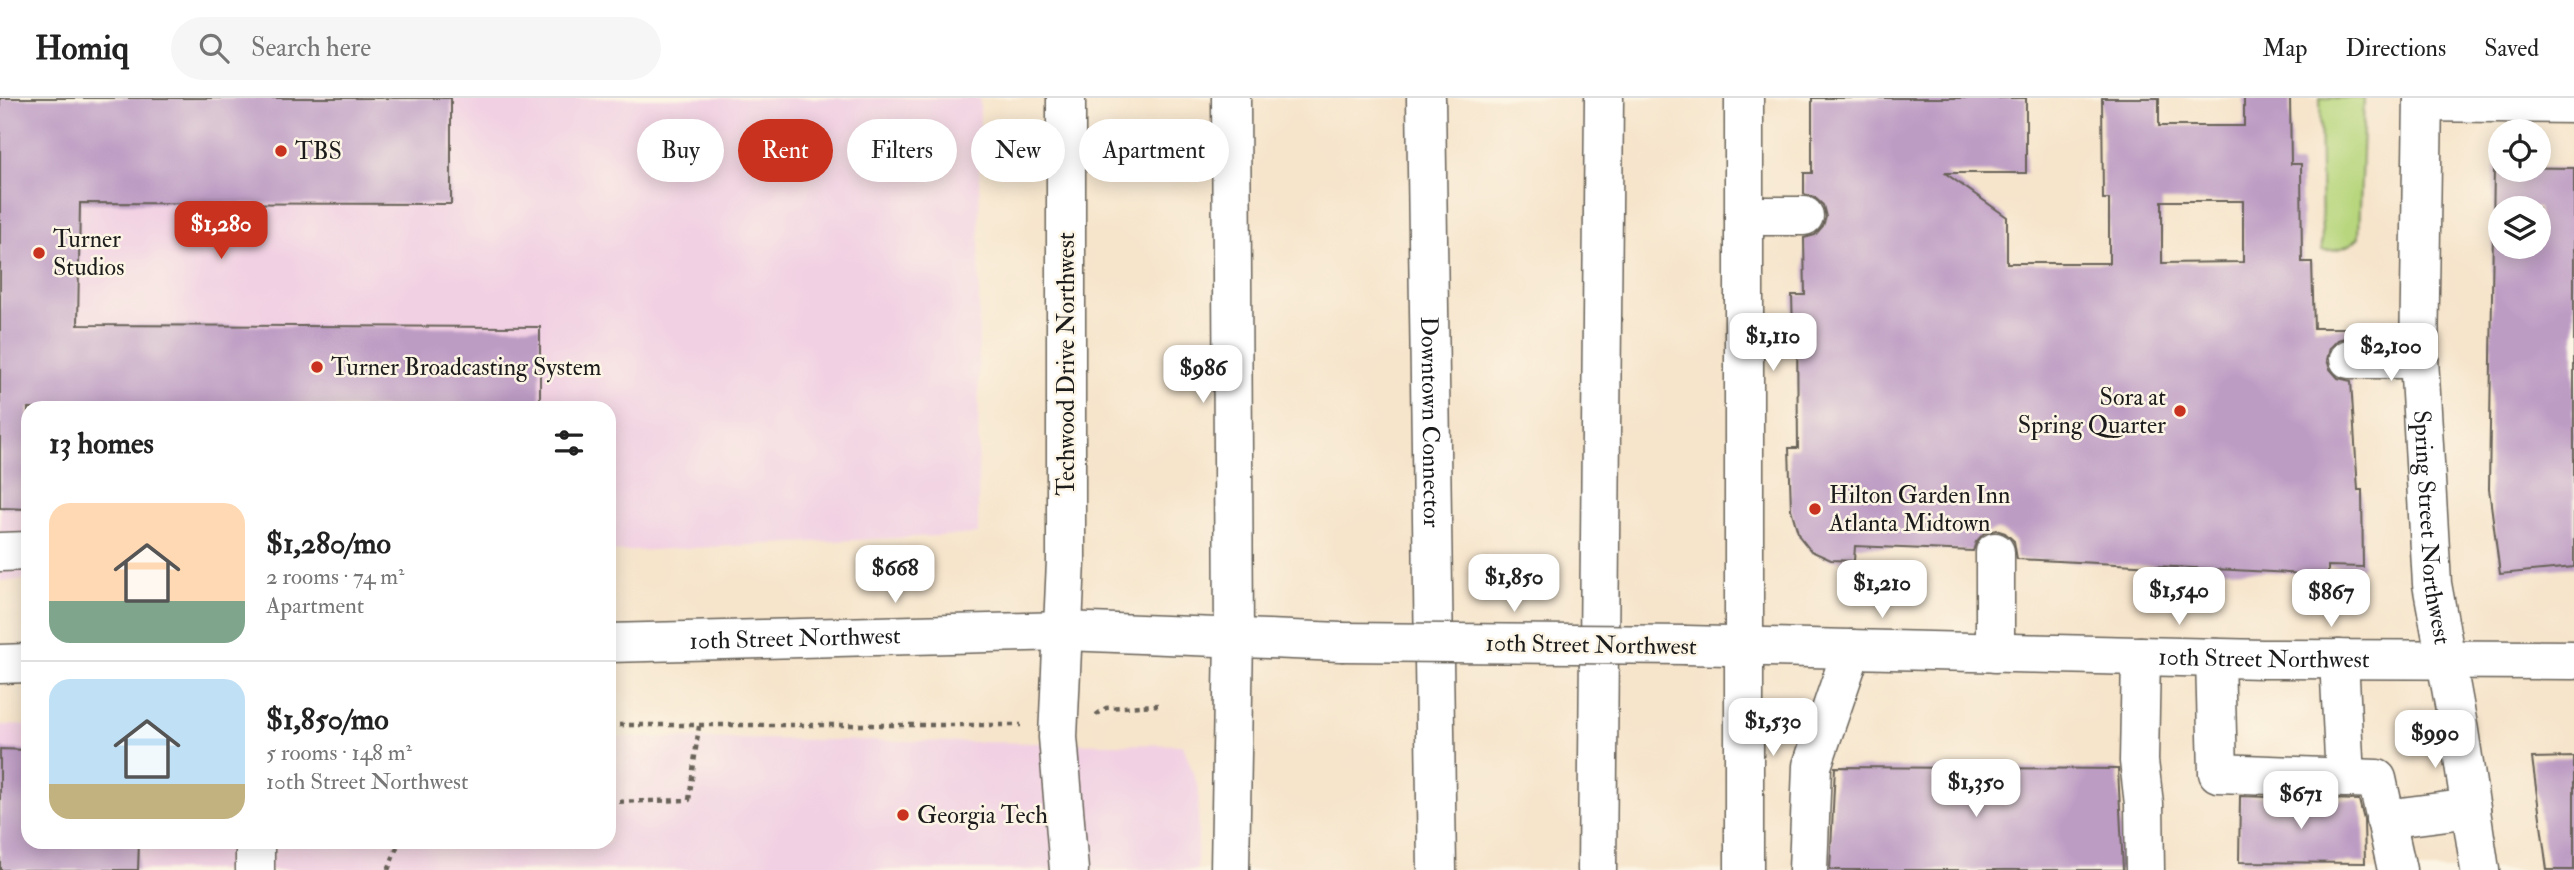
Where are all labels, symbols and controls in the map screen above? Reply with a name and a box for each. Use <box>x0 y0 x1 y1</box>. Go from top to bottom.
search box <box>171 17 661 80</box>
text: Homiq <box>35 28 129 69</box>
icon: search <box>195 29 233 67</box>
text: Search here <box>251 32 371 64</box>
text: Map <box>2262 33 2307 64</box>
text: Directions <box>2345 33 2446 64</box>
text: Saved <box>2484 33 2539 64</box>
chip: Buy <box>637 119 724 182</box>
chip: Rent <box>738 119 833 182</box>
chip: Filters <box>847 119 957 182</box>
chip: New <box>971 119 1065 182</box>
chip: Apartment <box>1079 119 1229 182</box>
map controls <box>2488 119 2551 259</box>
button: locate <box>2488 119 2551 182</box>
place label: TBS <box>295 136 342 167</box>
marker: TBS <box>273 143 289 159</box>
button: layers <box>2488 196 2551 259</box>
pin: $1,280 <box>164 202 278 261</box>
text: $1,280 <box>191 209 251 238</box>
place label: Turner Studios <box>53 224 124 283</box>
street label: Techwood Drive Northwest <box>1051 232 1082 496</box>
marker: Turner Studios <box>31 245 47 261</box>
pin: $1,110 <box>1716 314 1830 373</box>
street label: Downtown Connector <box>1414 316 1448 528</box>
text: $1,110 <box>1746 321 1800 350</box>
pin: $2,100 <box>2334 324 2448 383</box>
text: $2,100 <box>2360 331 2422 360</box>
pin: $986 <box>1162 345 1244 405</box>
place label: Turner Broadcasting System <box>331 352 602 383</box>
text: $986 <box>1179 353 1227 382</box>
marker: Turner Broadcasting System <box>309 359 325 375</box>
place label: Sora at Spring Quarter <box>2018 382 2166 441</box>
marker: Sora at Spring Quarter <box>2172 403 2188 419</box>
street label: Spring Street Northwest <box>2406 409 2458 647</box>
icon: filters <box>550 424 588 462</box>
text: 13 homes <box>49 425 154 462</box>
place label: Hilton Garden Inn Atlanta Midtown <box>1828 480 2010 539</box>
marker: Hilton Garden Inn Atlanta Midtown <box>1807 501 1823 517</box>
text: $1,280/mo <box>266 525 391 562</box>
icon: home <box>105 531 189 615</box>
pin: $668 <box>854 546 936 605</box>
text: $668 <box>872 553 919 582</box>
pin: $1,850 <box>1457 554 1571 614</box>
pin: $1,210 <box>1825 560 1939 620</box>
text: 2 rooms · 74 m² <box>266 562 405 591</box>
text: $1,850 <box>1484 562 1544 591</box>
text: $1,210 <box>1853 568 1911 597</box>
pin: $1,540 <box>2122 568 2236 627</box>
pin: $867 <box>2290 570 2372 629</box>
text: $1,540 <box>2149 575 2209 604</box>
text: $867 <box>2308 577 2354 606</box>
text: Apartment <box>266 591 364 620</box>
street label: 10th Street Northwest <box>689 620 901 656</box>
street label: 10th Street Northwest <box>1485 628 1697 662</box>
street label: 10th Street Northwest <box>2158 641 2370 675</box>
pin: $1,530 <box>1716 698 1830 758</box>
text: $1,850/mo <box>266 701 389 738</box>
text: $1,530 <box>1744 706 1802 735</box>
icon: home <box>105 707 189 791</box>
pin: $990 <box>2394 710 2476 770</box>
text: $990 <box>2411 718 2459 747</box>
text: 5 rooms · 148 m² <box>266 738 412 767</box>
pin: $1,350 <box>1919 760 2033 819</box>
text: 10th Street Northwest <box>266 767 468 796</box>
text: $1,350 <box>1947 767 2005 796</box>
pin: $671 <box>2260 772 2342 831</box>
text: $671 <box>2279 779 2323 808</box>
place label: Georgia Tech <box>917 800 1048 831</box>
marker: Georgia Tech <box>895 807 911 823</box>

